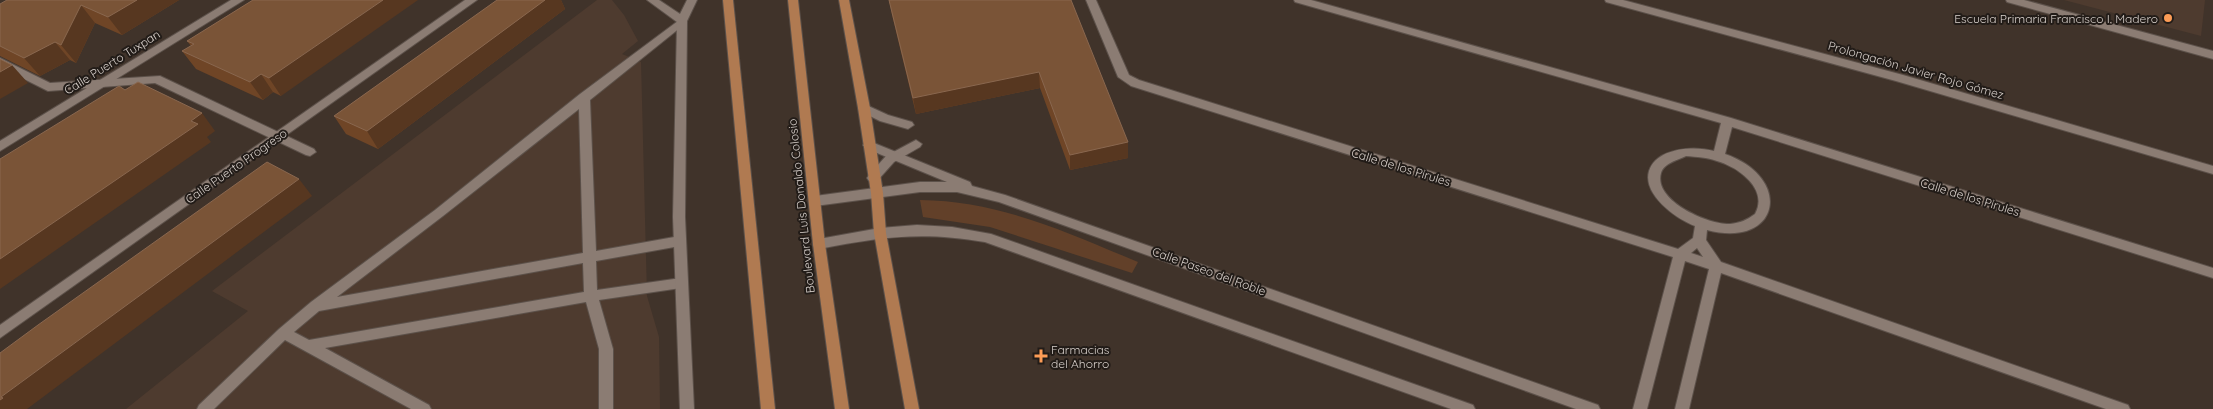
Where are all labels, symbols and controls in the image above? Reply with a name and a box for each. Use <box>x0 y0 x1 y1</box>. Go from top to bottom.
place label: Escuela Primaria Francisco I. Madero <box>1954 11 2158 26</box>
marker: Escuela Primaria Francisco I. Madero <box>2162 12 2174 24</box>
street label: Calle Puerto Tuxpan <box>61 26 163 98</box>
street label: Prolongación Javier Rojo Gómez <box>1826 38 2006 102</box>
street label: Boulevard Luis Donaldo Colosio <box>784 118 818 294</box>
street label: Calle Puerto Progreso <box>182 125 290 207</box>
street label: Calle de los Pirules <box>1350 145 1453 189</box>
street label: Calle de los Pirules <box>1919 175 2022 219</box>
street label: Calle Paseo del Roble <box>1150 243 1268 299</box>
place label: Farmacias del Ahorro <box>1051 342 1110 371</box>
marker: Farmacias del Ahorro <box>1035 350 1047 362</box>

